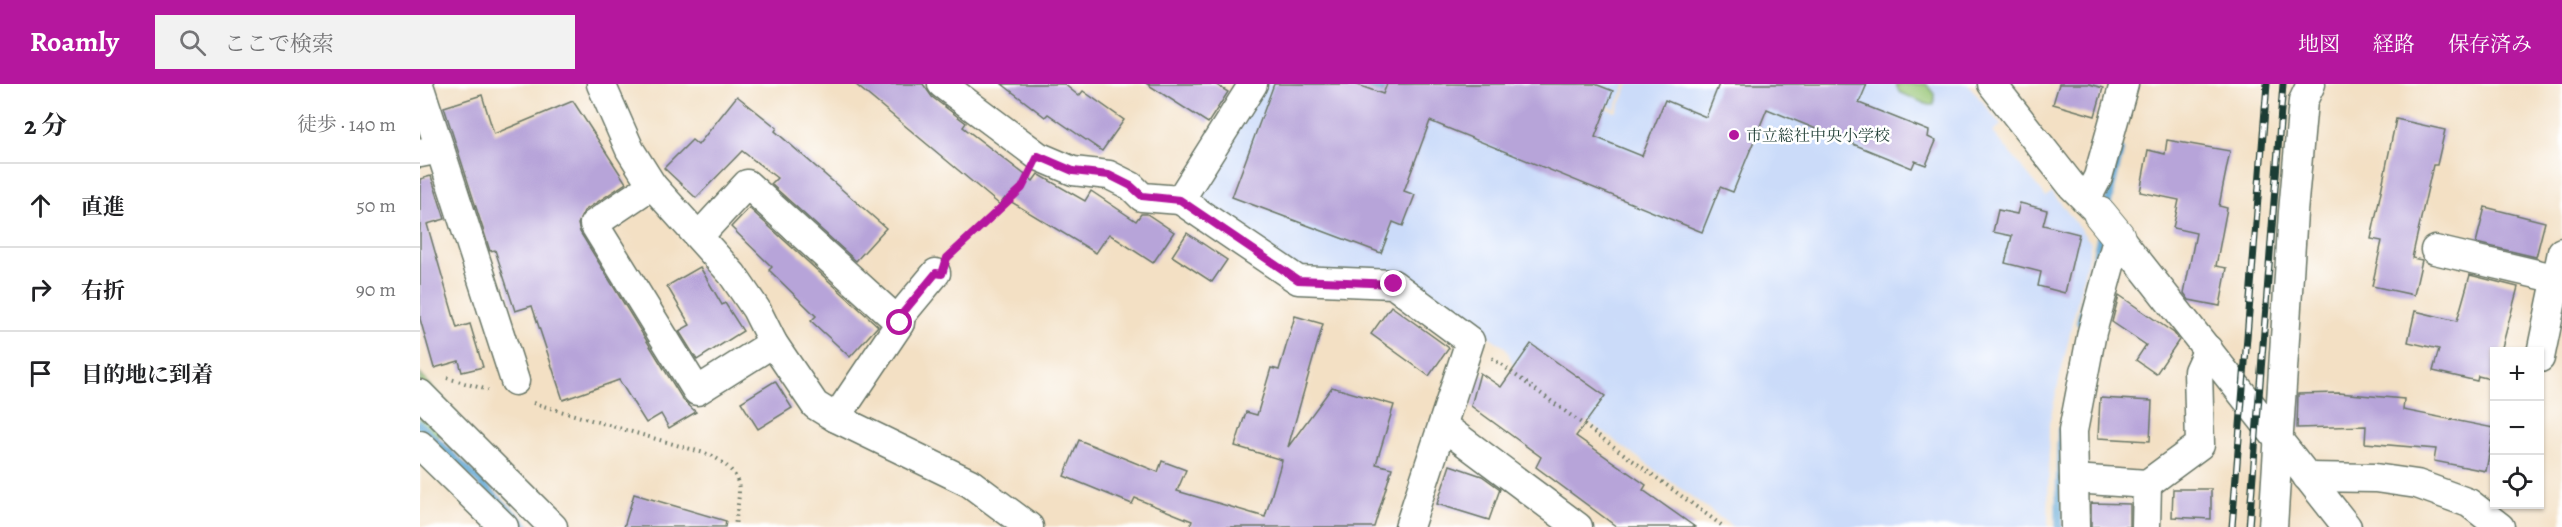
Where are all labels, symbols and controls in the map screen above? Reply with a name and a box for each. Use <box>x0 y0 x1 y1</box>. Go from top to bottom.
search box <box>155 15 575 69</box>
text: Roamly <box>30 23 119 61</box>
icon: search <box>176 26 209 59</box>
text: ここで検索 <box>224 29 334 59</box>
text: 地図 <box>2298 30 2340 58</box>
text: 経路 <box>2373 30 2415 58</box>
text: 保存済み <box>2448 30 2532 58</box>
text: 2 分 <box>24 108 67 143</box>
text: 徒歩 · 140 m <box>297 111 396 138</box>
place label: 市立総社中央小学校 <box>1746 125 1890 147</box>
marker: 市立総社中央小学校 <box>1727 128 1741 142</box>
icon: ahead <box>24 189 57 222</box>
text: 直進 <box>81 192 125 222</box>
text: 50 m <box>356 192 396 219</box>
route end <box>1380 270 1406 296</box>
icon: right <box>24 273 57 306</box>
text: 右折 <box>81 276 125 306</box>
text: 90 m <box>356 276 396 303</box>
route start <box>886 309 912 335</box>
map controls <box>2490 347 2544 509</box>
button: + <box>2490 347 2544 401</box>
icon: arrive <box>24 357 57 390</box>
text: 目的地に到着 <box>81 360 213 390</box>
button: − <box>2490 401 2544 455</box>
button: locate <box>2490 455 2544 509</box>

